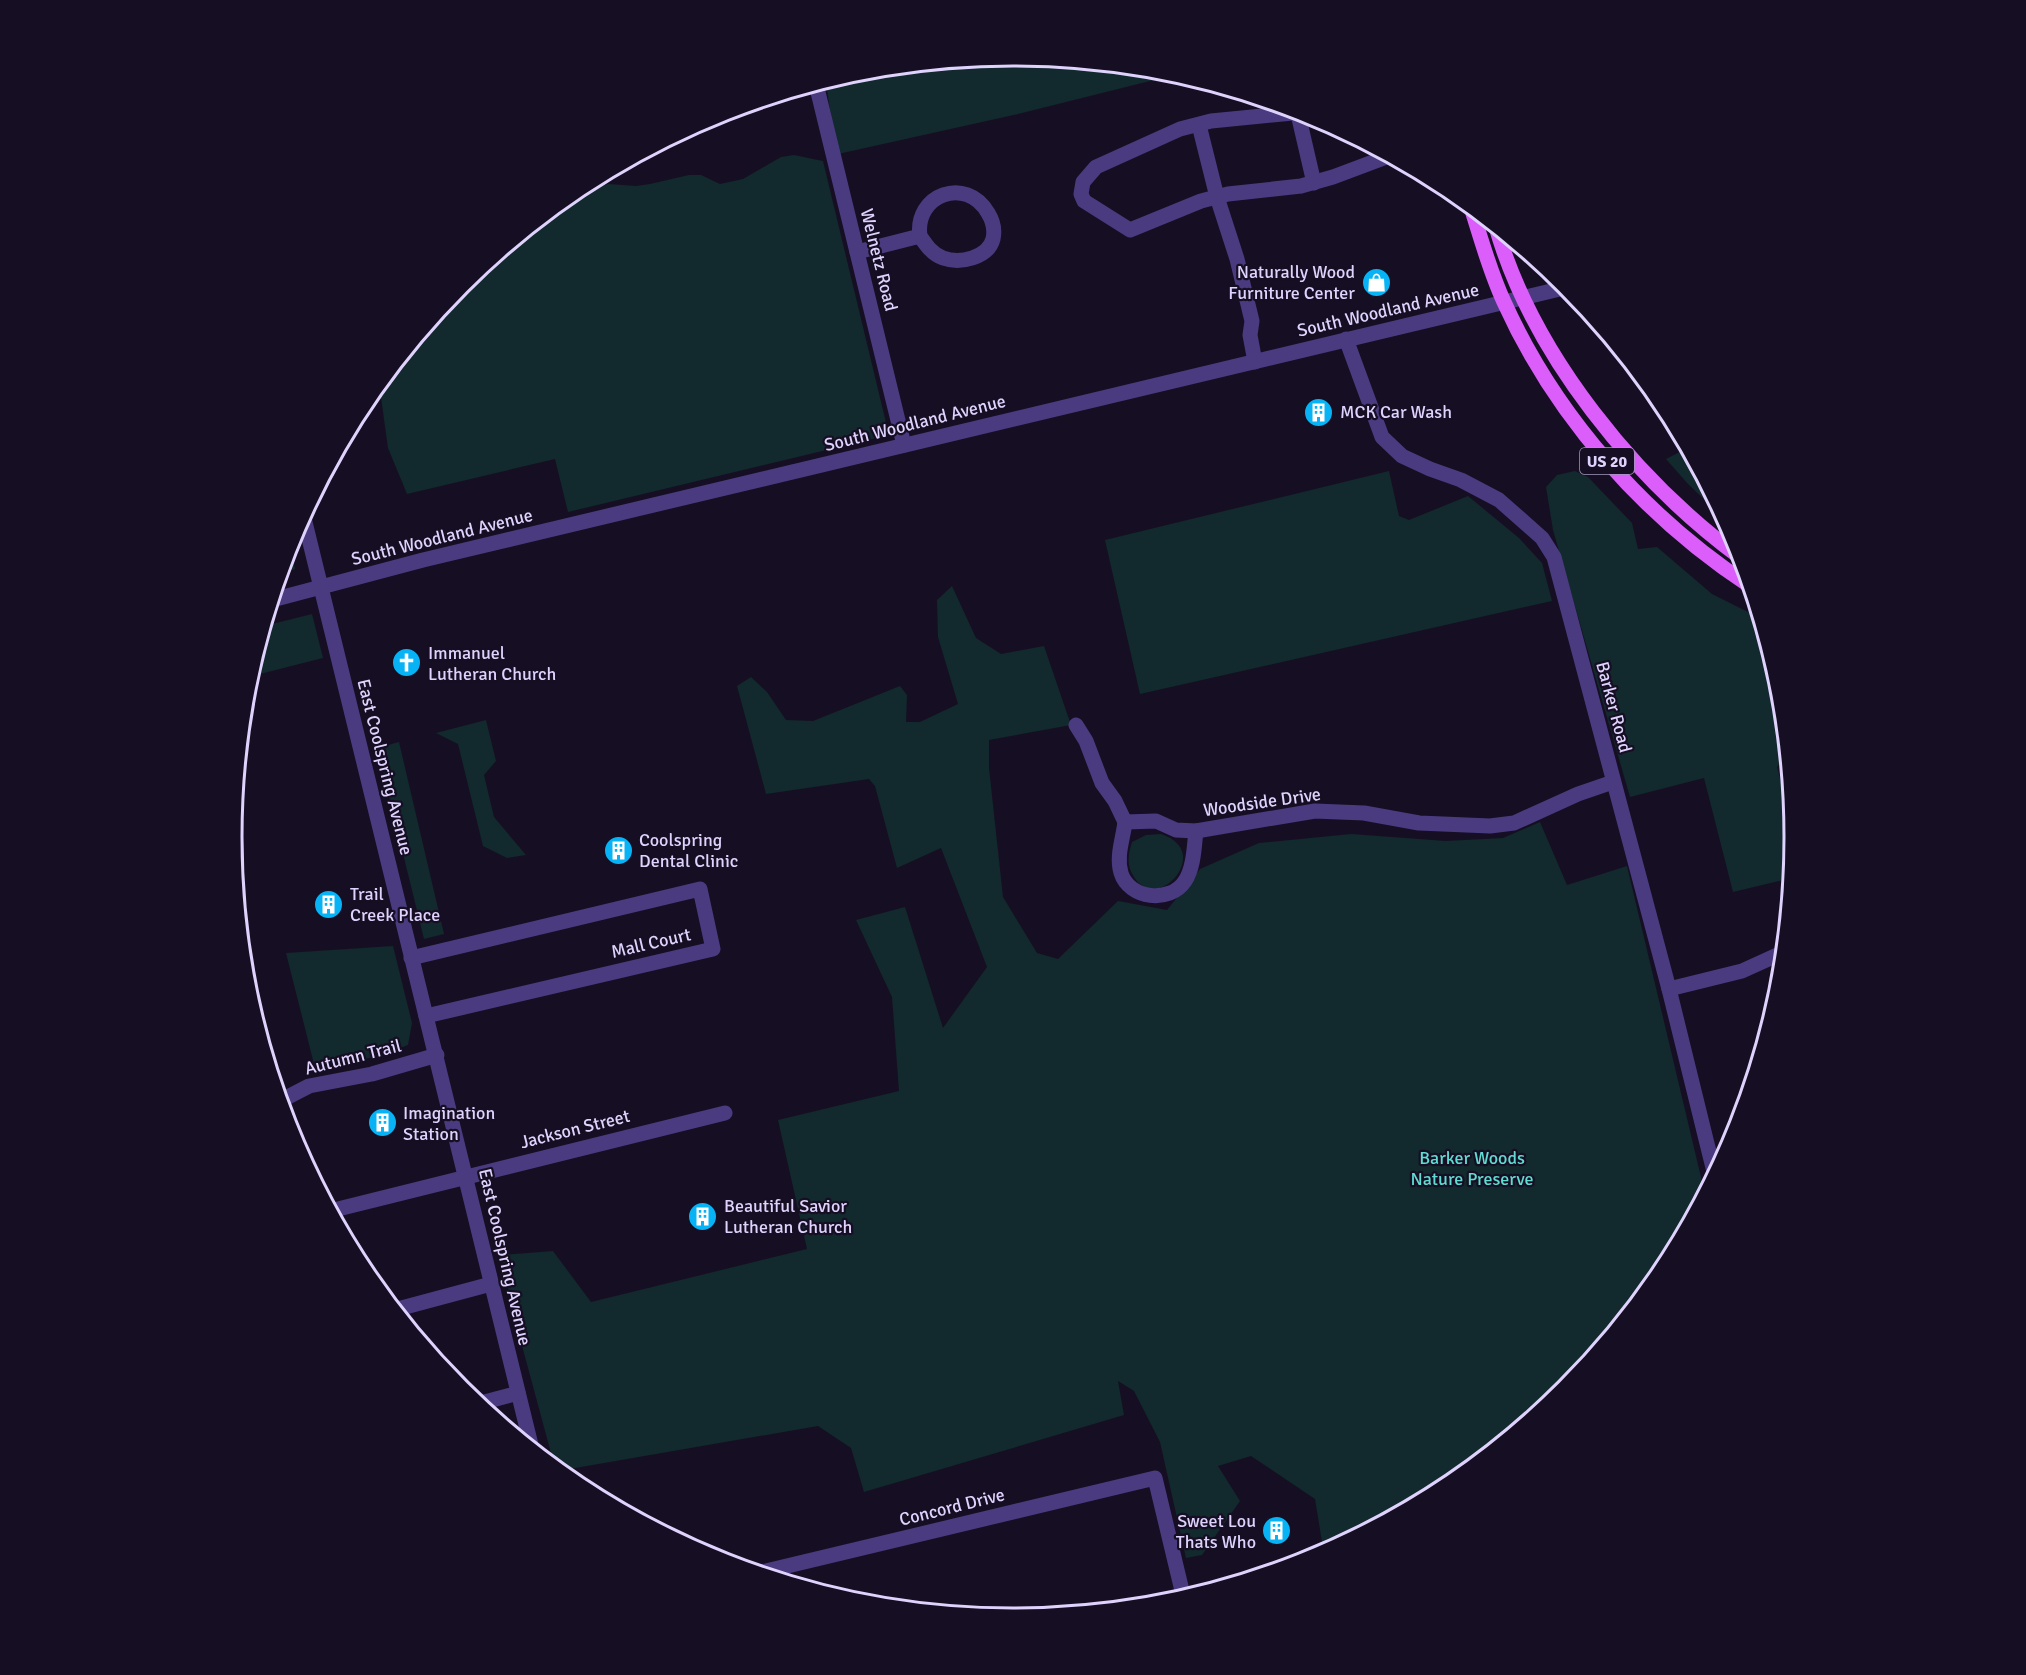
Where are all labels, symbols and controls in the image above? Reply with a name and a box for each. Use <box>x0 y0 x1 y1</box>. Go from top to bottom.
street label: Welnetz Road <box>856 206 902 314</box>
place label: Naturally Wood Furniture Center <box>1228 261 1355 304</box>
shop icon: Naturally Wood Furniture Center <box>1360 266 1392 298</box>
street label: South Woodland Avenue <box>1295 278 1481 342</box>
street label: South Woodland Avenue <box>822 390 1008 456</box>
building icon: MCK Car Wash <box>1303 396 1335 428</box>
place label: MCK Car Wash <box>1340 401 1452 423</box>
road number: US 20 <box>1580 448 1634 474</box>
street label: South Woodland Avenue <box>349 504 535 570</box>
place label: Immanuel Lutheran Church <box>428 642 556 685</box>
church icon: Immanuel Lutheran Church <box>391 647 423 679</box>
street label: Barker Road <box>1591 659 1637 755</box>
street label: East Coolspring Avenue <box>352 677 418 857</box>
street label: Woodside Drive <box>1202 783 1322 821</box>
place label: Coolspring Dental Clinic <box>639 829 738 872</box>
building icon: Coolspring Dental Clinic <box>602 834 634 866</box>
place label: Trail Creek Place <box>350 883 440 926</box>
building icon: Trail Creek Place <box>313 888 345 920</box>
street label: Mall Court <box>609 923 693 963</box>
street label: Autumn Trail <box>302 1034 404 1080</box>
place label: Imagination Station <box>403 1102 495 1145</box>
street label: Jackson Street <box>518 1105 632 1153</box>
building icon: Imagination Station <box>366 1107 398 1139</box>
park label: Barker Woods Nature Preserve <box>1411 1147 1533 1190</box>
street label: East Coolspring Avenue <box>474 1166 536 1348</box>
place label: Beautiful Savior Lutheran Church <box>724 1195 852 1238</box>
building icon: Beautiful Savior Lutheran Church <box>687 1200 719 1232</box>
street label: Concord Drive <box>897 1483 1007 1531</box>
place label: Sweet Lou Thats Who <box>1176 1510 1256 1553</box>
building icon: Sweet Lou Thats Who <box>1261 1515 1293 1547</box>

